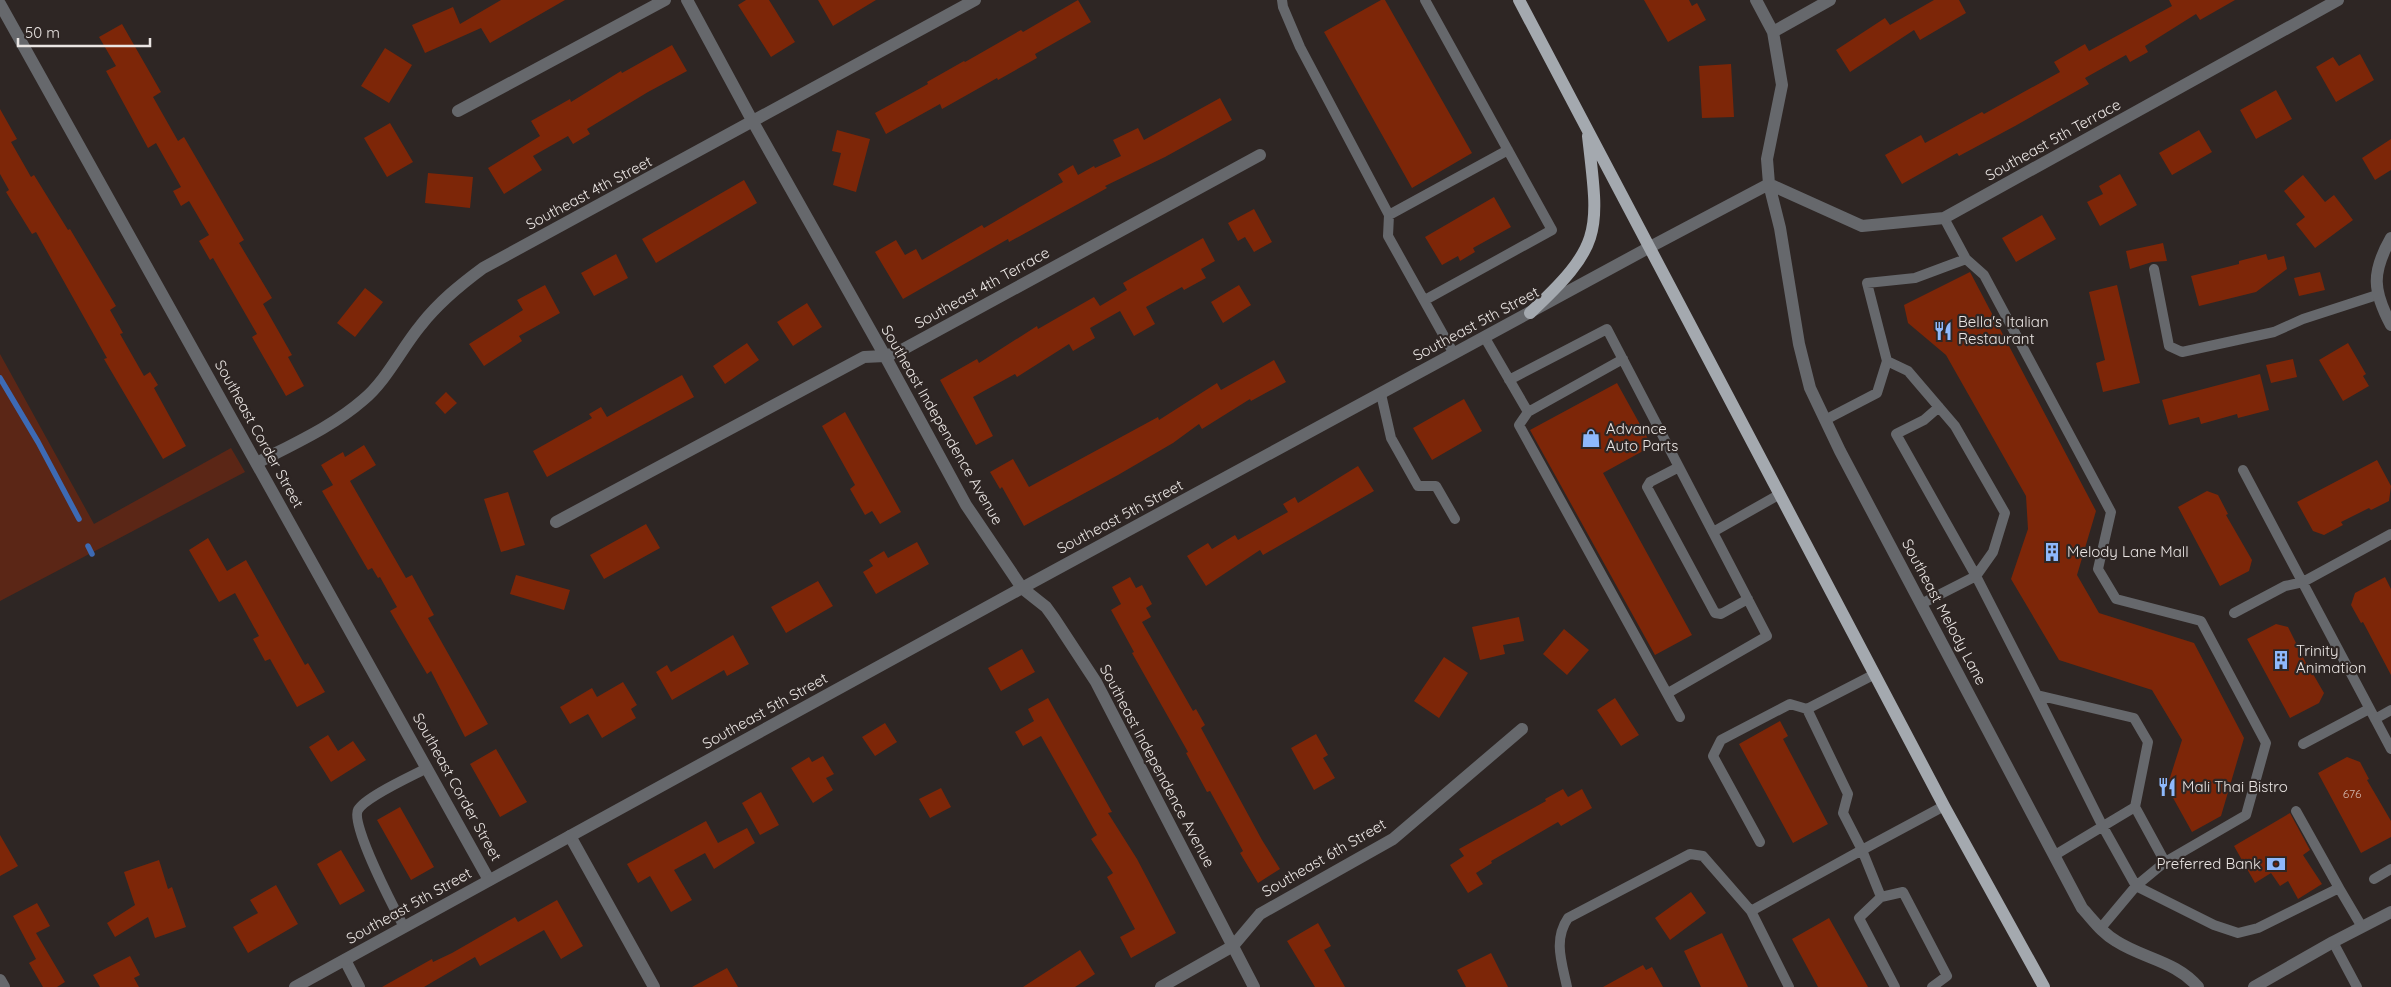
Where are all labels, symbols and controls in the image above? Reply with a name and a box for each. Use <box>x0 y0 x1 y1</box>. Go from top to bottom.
scale bar <box>18 15 150 47</box>
text: 50 m <box>25 23 60 42</box>
street label: Southeast 5th Terrace <box>1982 94 2124 185</box>
street label: Southeast 4th Street <box>522 151 655 234</box>
street label: Southeast 4th Terrace <box>911 243 1053 333</box>
street label: Southeast 5th Street <box>1409 282 1542 365</box>
place label: Bella's Italian Restaurant <box>1958 312 2049 348</box>
restaurant icon: Bella's Italian Restaurant <box>1932 320 1954 342</box>
street label: Southeast Independence Avenue <box>877 321 1008 528</box>
street label: Southeast Corder Street <box>211 356 308 511</box>
place label: Advance Auto Parts <box>1606 419 1678 455</box>
shop icon: Advance Auto Parts <box>1580 427 1602 449</box>
street label: Southeast 5th Street <box>1053 475 1186 558</box>
street label: Southeast Melody Lane <box>1898 536 1991 688</box>
building icon: Melody Lane Mall <box>2041 541 2063 563</box>
place label: Melody Lane Mall <box>2067 542 2189 561</box>
place label: Trinity Animation <box>2296 641 2366 677</box>
building icon: Trinity Animation <box>2270 649 2292 671</box>
street label: Southeast Independence Avenue <box>1096 661 1219 871</box>
street label: Southeast 5th Street <box>699 668 831 753</box>
street label: Southeast Corder Street <box>409 709 506 864</box>
restaurant icon: Mali Thai Bistro <box>2156 776 2178 798</box>
place label: Mali Thai Bistro <box>2182 777 2288 796</box>
house number: 676 <box>2343 786 2362 801</box>
street label: Southeast 6th Street <box>1258 814 1389 901</box>
bank icon: Preferred Bank <box>2265 853 2287 875</box>
place label: Preferred Bank <box>2156 854 2261 873</box>
street label: Southeast 5th Street <box>343 863 475 948</box>

